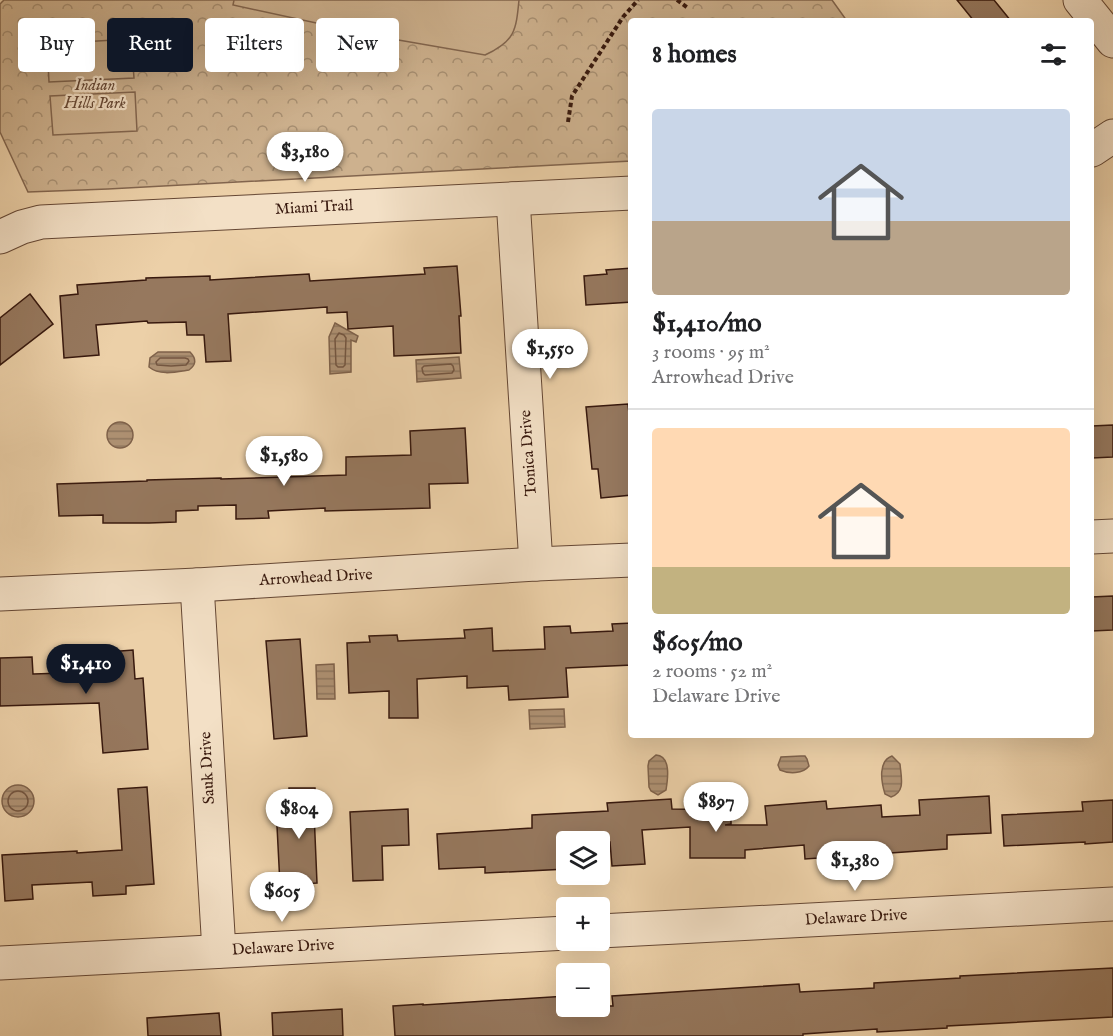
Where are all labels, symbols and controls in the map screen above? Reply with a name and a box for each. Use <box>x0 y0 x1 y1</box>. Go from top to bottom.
chip: Buy <box>18 18 95 72</box>
chip: Rent <box>107 18 193 72</box>
chip: Filters <box>205 18 304 72</box>
chip: New <box>316 18 399 72</box>
text: 8 homes <box>652 38 737 71</box>
icon: filters <box>1037 38 1070 71</box>
park label: Indian Hills Park <box>63 76 126 114</box>
pin: $3,180 <box>256 132 354 183</box>
text: $3,180 <box>281 139 329 164</box>
icon: home <box>807 148 915 256</box>
street label: Miami Trail <box>274 196 354 220</box>
text: $1,410/mo <box>652 307 762 340</box>
pin: $1,550 <box>501 329 599 380</box>
text: $1,550 <box>526 336 574 361</box>
text: 3 rooms · 95 m² <box>652 340 770 365</box>
text: Arrowhead Drive <box>652 365 794 390</box>
street label: Tonica Drive <box>516 409 542 497</box>
pin: $1,580 <box>235 436 333 487</box>
text: $1,580 <box>260 443 308 468</box>
icon: home <box>807 467 915 575</box>
street label: Arrowhead Drive <box>258 565 373 591</box>
text: $605/mo <box>652 626 742 659</box>
pin: $1,410 <box>37 644 135 695</box>
text: $1,410 <box>60 651 112 676</box>
text: 2 rooms · 52 m² <box>652 659 772 684</box>
text: Delaware Drive <box>652 684 780 709</box>
street label: Sauk Drive <box>196 731 220 805</box>
pin: $897 <box>680 782 752 833</box>
pin: $804 <box>263 789 335 840</box>
text: $897 <box>697 789 735 814</box>
text: $804 <box>280 796 318 821</box>
map controls <box>556 831 610 1017</box>
button: layers <box>556 831 610 885</box>
pin: $1,380 <box>806 841 904 892</box>
text: $1,380 <box>831 848 879 873</box>
pin: $605 <box>246 872 318 923</box>
text: $605 <box>264 879 300 904</box>
button: + <box>556 897 610 951</box>
street label: Delaware Drive <box>804 905 908 931</box>
street label: Delaware Drive <box>231 935 335 961</box>
button: − <box>556 963 610 1017</box>

